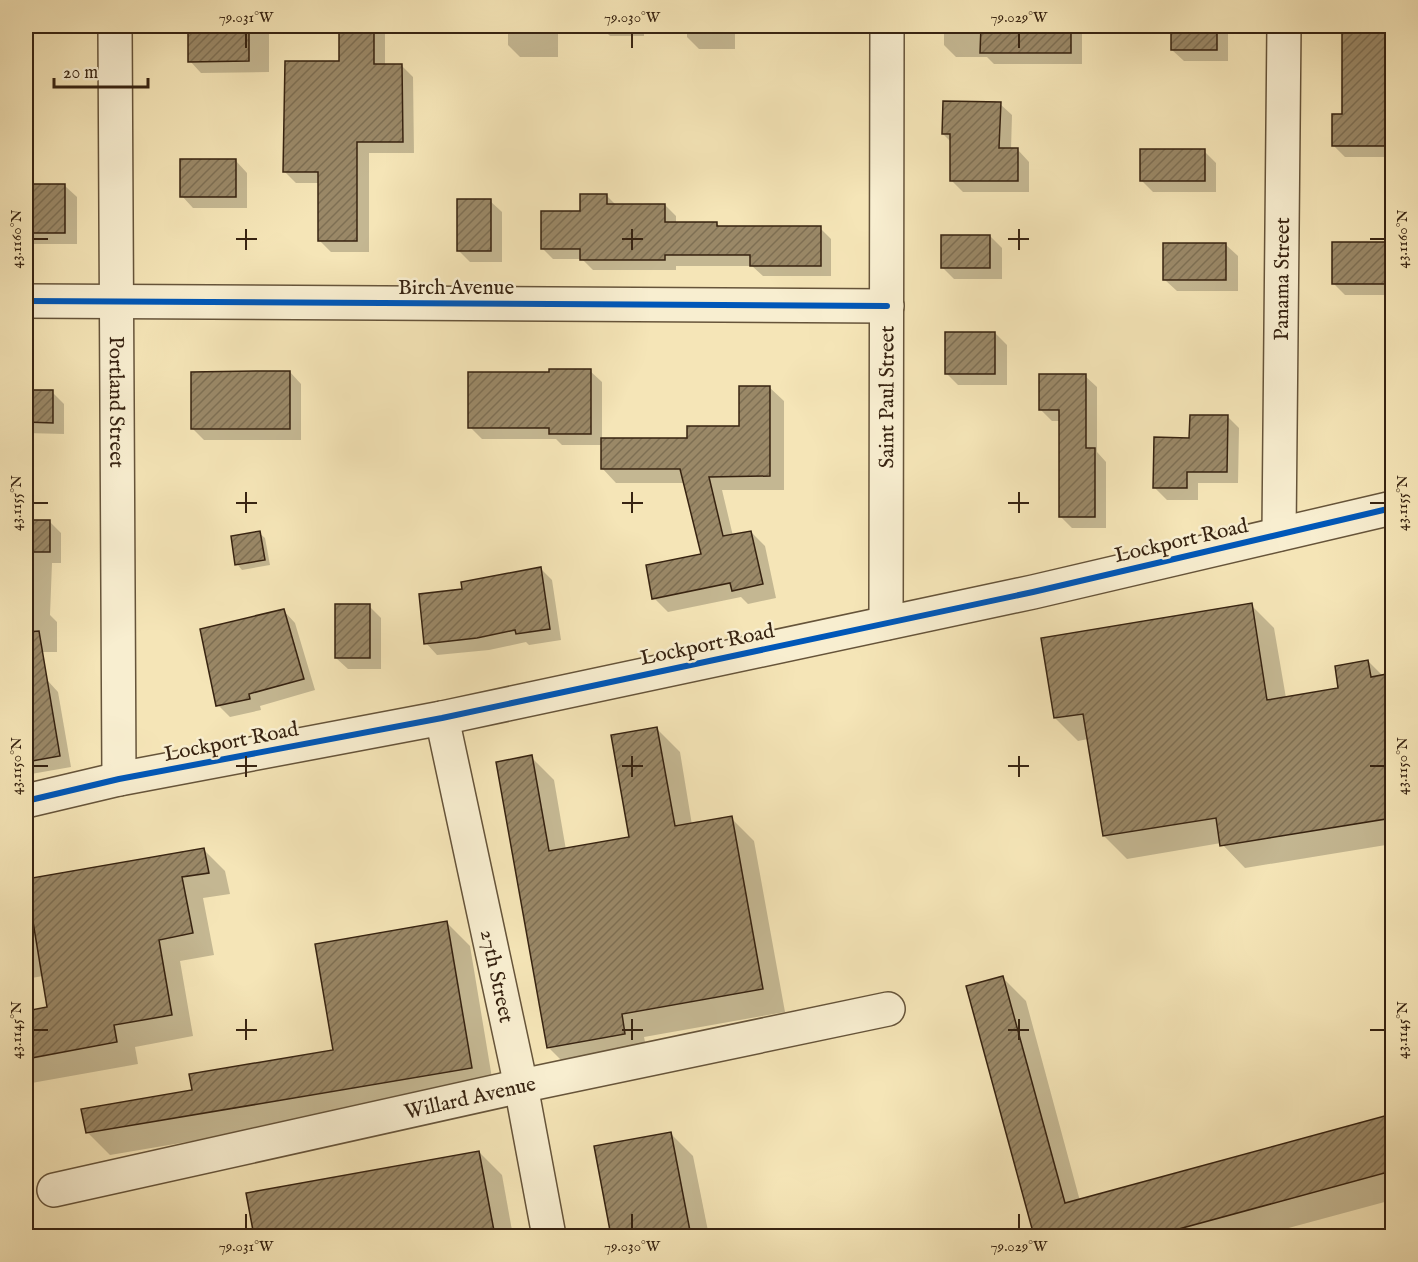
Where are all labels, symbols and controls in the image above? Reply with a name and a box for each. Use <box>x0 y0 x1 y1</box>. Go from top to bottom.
text: 79.031°W <box>219 8 274 27</box>
text: 79.030°W <box>604 8 661 27</box>
text: 79.029°W <box>991 8 1048 27</box>
scale bar <box>54 51 148 89</box>
text: 20 m <box>63 62 98 85</box>
text: 43.1160°N <box>7 210 26 268</box>
text: 43.1160°N <box>1393 210 1412 268</box>
street label: Panama Street <box>1269 217 1297 341</box>
street label: Birch Avenue <box>398 275 514 302</box>
street label: Saint Paul Street <box>874 325 901 469</box>
street label: Portland Street <box>102 336 129 468</box>
text: 43.1155°N <box>7 475 26 531</box>
text: 43.1155°N <box>1393 475 1412 531</box>
street label: Lockport Road <box>1112 513 1252 570</box>
street label: Lockport Road <box>638 618 778 673</box>
street label: Lockport Road <box>162 716 302 769</box>
text: 43.1150°N <box>7 737 26 795</box>
text: 43.1150°N <box>1393 737 1412 795</box>
street label: 27th Street <box>473 927 519 1026</box>
text: 43.1145°N <box>7 1001 26 1059</box>
text: 43.1145°N <box>1393 1001 1412 1059</box>
street label: Willard Avenue <box>402 1071 539 1127</box>
text: 79.031°W <box>219 1237 274 1256</box>
text: 79.030°W <box>604 1237 661 1256</box>
text: 79.029°W <box>991 1237 1048 1256</box>

